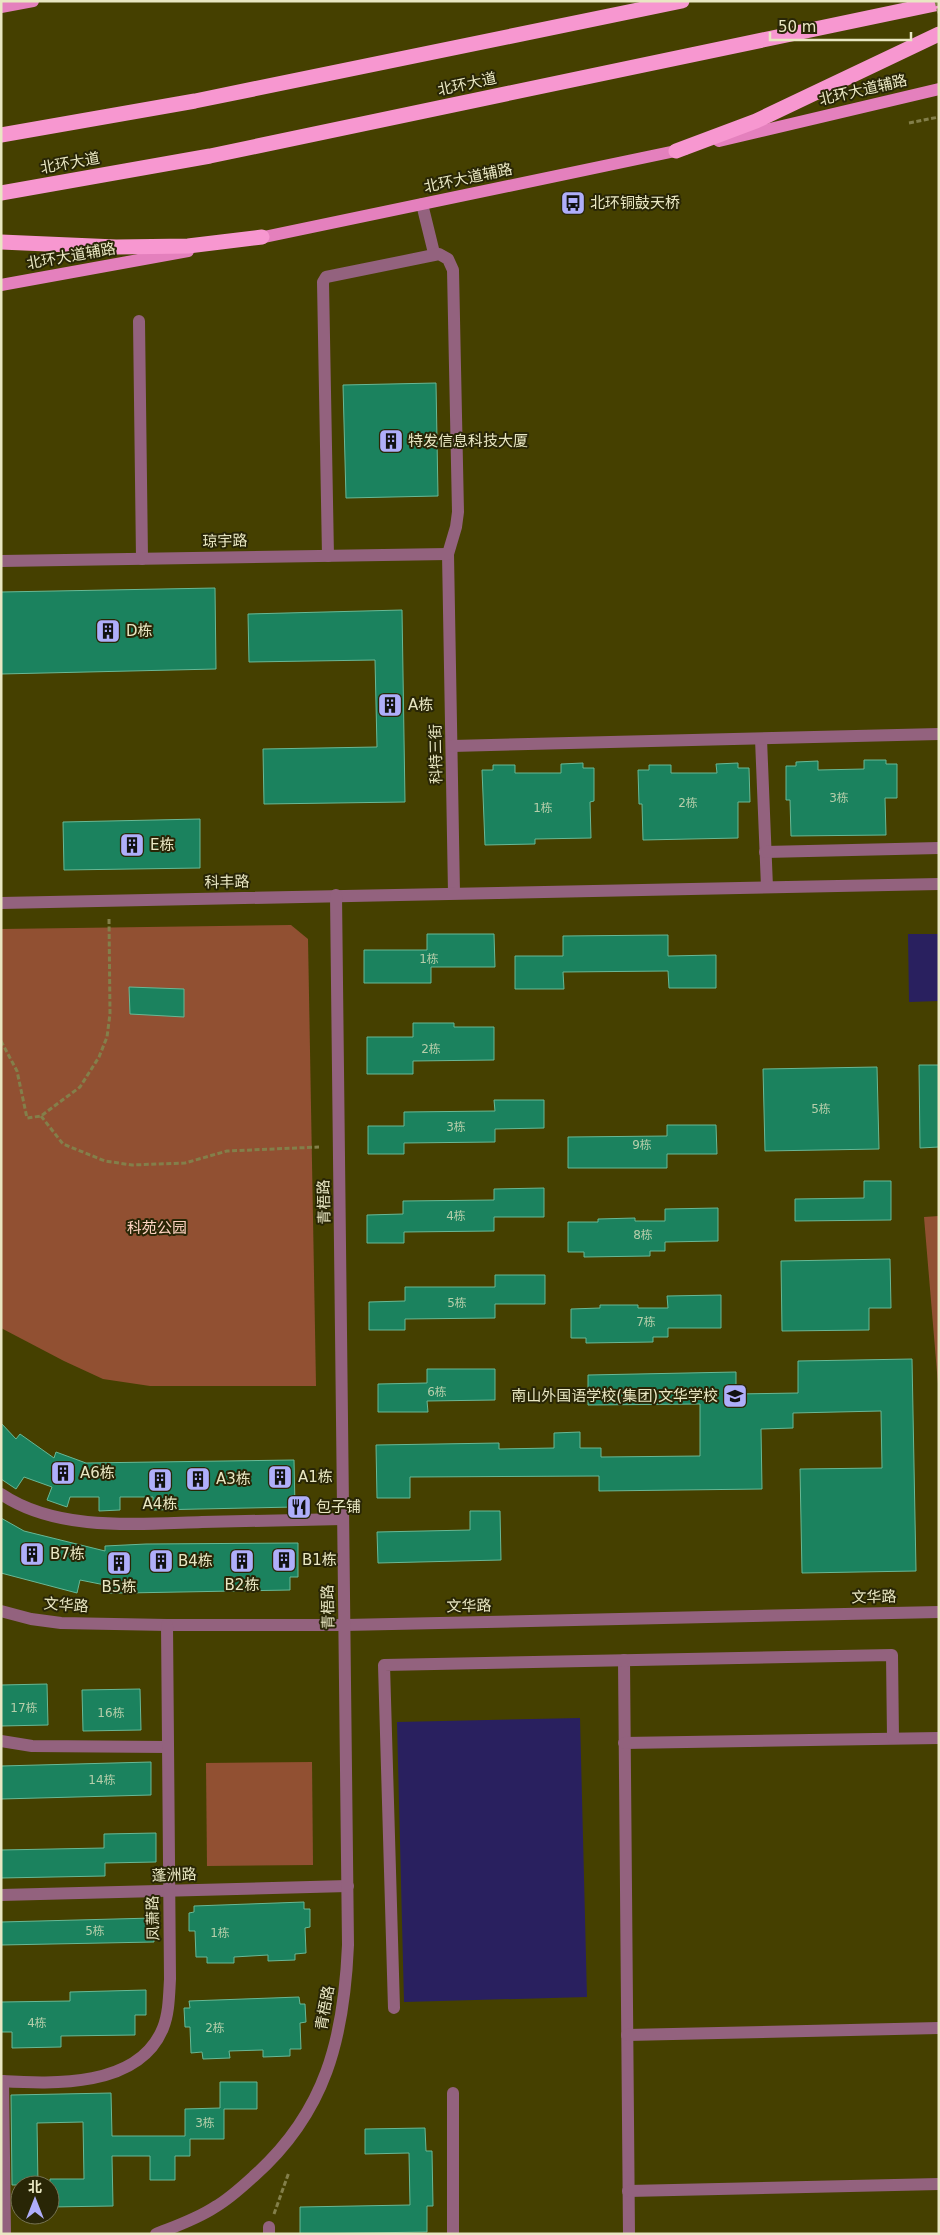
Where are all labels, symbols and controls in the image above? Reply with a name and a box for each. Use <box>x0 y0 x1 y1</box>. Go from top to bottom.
scale bar <box>770 10 911 42</box>
text: 50 m <box>778 18 816 36</box>
street label: 北环大道 <box>436 69 498 99</box>
street label: 北环大道辅路 <box>817 71 909 109</box>
street label: 北环大道 <box>39 149 101 177</box>
street label: 北环大道辅路 <box>422 160 514 196</box>
bus stop icon: 北环铜鼓天桥 <box>560 190 586 216</box>
place label: 北环铜鼓天桥 <box>590 194 680 212</box>
street label: 北环大道辅路 <box>25 239 117 273</box>
building icon: 特发信息科技大厦 <box>378 428 404 454</box>
place label: 特发信息科技大厦 <box>408 432 528 450</box>
street label: 琼宇路 <box>202 532 248 550</box>
building icon: D栋 <box>95 618 121 644</box>
place label: D栋 <box>126 622 153 640</box>
building icon: A栋 <box>377 692 403 718</box>
place label: A栋 <box>408 696 433 714</box>
street label: 科特三街 <box>426 724 446 784</box>
house number: 3栋 <box>829 791 849 805</box>
house number: 2栋 <box>678 796 698 810</box>
house number: 1栋 <box>533 801 553 815</box>
building icon: E栋 <box>119 832 145 858</box>
place label: E栋 <box>150 836 174 854</box>
street label: 科丰路 <box>204 873 250 891</box>
house number: 1栋 <box>419 952 439 966</box>
house number: 2栋 <box>421 1042 441 1056</box>
house number: 5栋 <box>811 1102 831 1116</box>
house number: 3栋 <box>446 1120 466 1134</box>
house number: 9栋 <box>632 1138 652 1152</box>
street label: 青梧路 <box>315 1179 333 1225</box>
house number: 4栋 <box>446 1209 466 1223</box>
park label: 科苑公园 <box>127 1219 187 1237</box>
house number: 8栋 <box>633 1228 653 1242</box>
house number: 5栋 <box>447 1296 467 1310</box>
house number: 7栋 <box>636 1315 656 1329</box>
school or university icon: 南山外国语学校(集团)文华学校 <box>722 1383 748 1409</box>
house number: 6栋 <box>427 1385 447 1399</box>
place label: 南山外国语学校(集团)文华学校 <box>511 1387 718 1405</box>
building icon: A6栋 <box>50 1460 76 1486</box>
place label: A6栋 <box>80 1464 115 1482</box>
building icon: A1栋 <box>267 1464 293 1490</box>
building icon: A3栋 <box>185 1466 211 1492</box>
building icon: A4栋 <box>147 1467 173 1493</box>
place label: A1栋 <box>298 1468 333 1486</box>
place label: A3栋 <box>216 1470 251 1488</box>
restaurant icon: 包子铺 <box>286 1494 312 1520</box>
place label: A4栋 <box>143 1495 177 1513</box>
place label: 包子铺 <box>316 1498 361 1516</box>
building icon: B7栋 <box>19 1541 45 1567</box>
place label: B7栋 <box>50 1545 85 1563</box>
building icon: B1栋 <box>271 1547 297 1573</box>
building icon: B4栋 <box>148 1548 174 1574</box>
building icon: B2栋 <box>229 1548 255 1574</box>
building icon: B5栋 <box>106 1550 132 1576</box>
place label: B1栋 <box>302 1551 337 1569</box>
place label: B4栋 <box>178 1552 213 1570</box>
place label: B2栋 <box>225 1576 259 1594</box>
place label: B5栋 <box>102 1578 136 1596</box>
street label: 青梧路 <box>319 1584 337 1630</box>
street label: 文华路 <box>851 1588 897 1606</box>
street label: 文华路 <box>43 1594 89 1616</box>
street label: 文华路 <box>446 1597 492 1615</box>
house number: 17栋 <box>10 1701 38 1715</box>
house number: 16栋 <box>97 1706 125 1720</box>
house number: 14栋 <box>88 1773 116 1787</box>
street label: 蓬洲路 <box>151 1865 197 1885</box>
street label: 凤萧路 <box>144 1895 162 1941</box>
house number: 5栋 <box>85 1924 105 1938</box>
house number: 1栋 <box>210 1926 230 1940</box>
street label: 青梧路 <box>312 1984 338 2032</box>
house number: 4栋 <box>27 2016 47 2030</box>
house number: 2栋 <box>205 2021 225 2035</box>
house number: 3栋 <box>195 2116 215 2130</box>
north arrow <box>10 2175 60 2225</box>
text: 北 <box>28 2179 42 2195</box>

